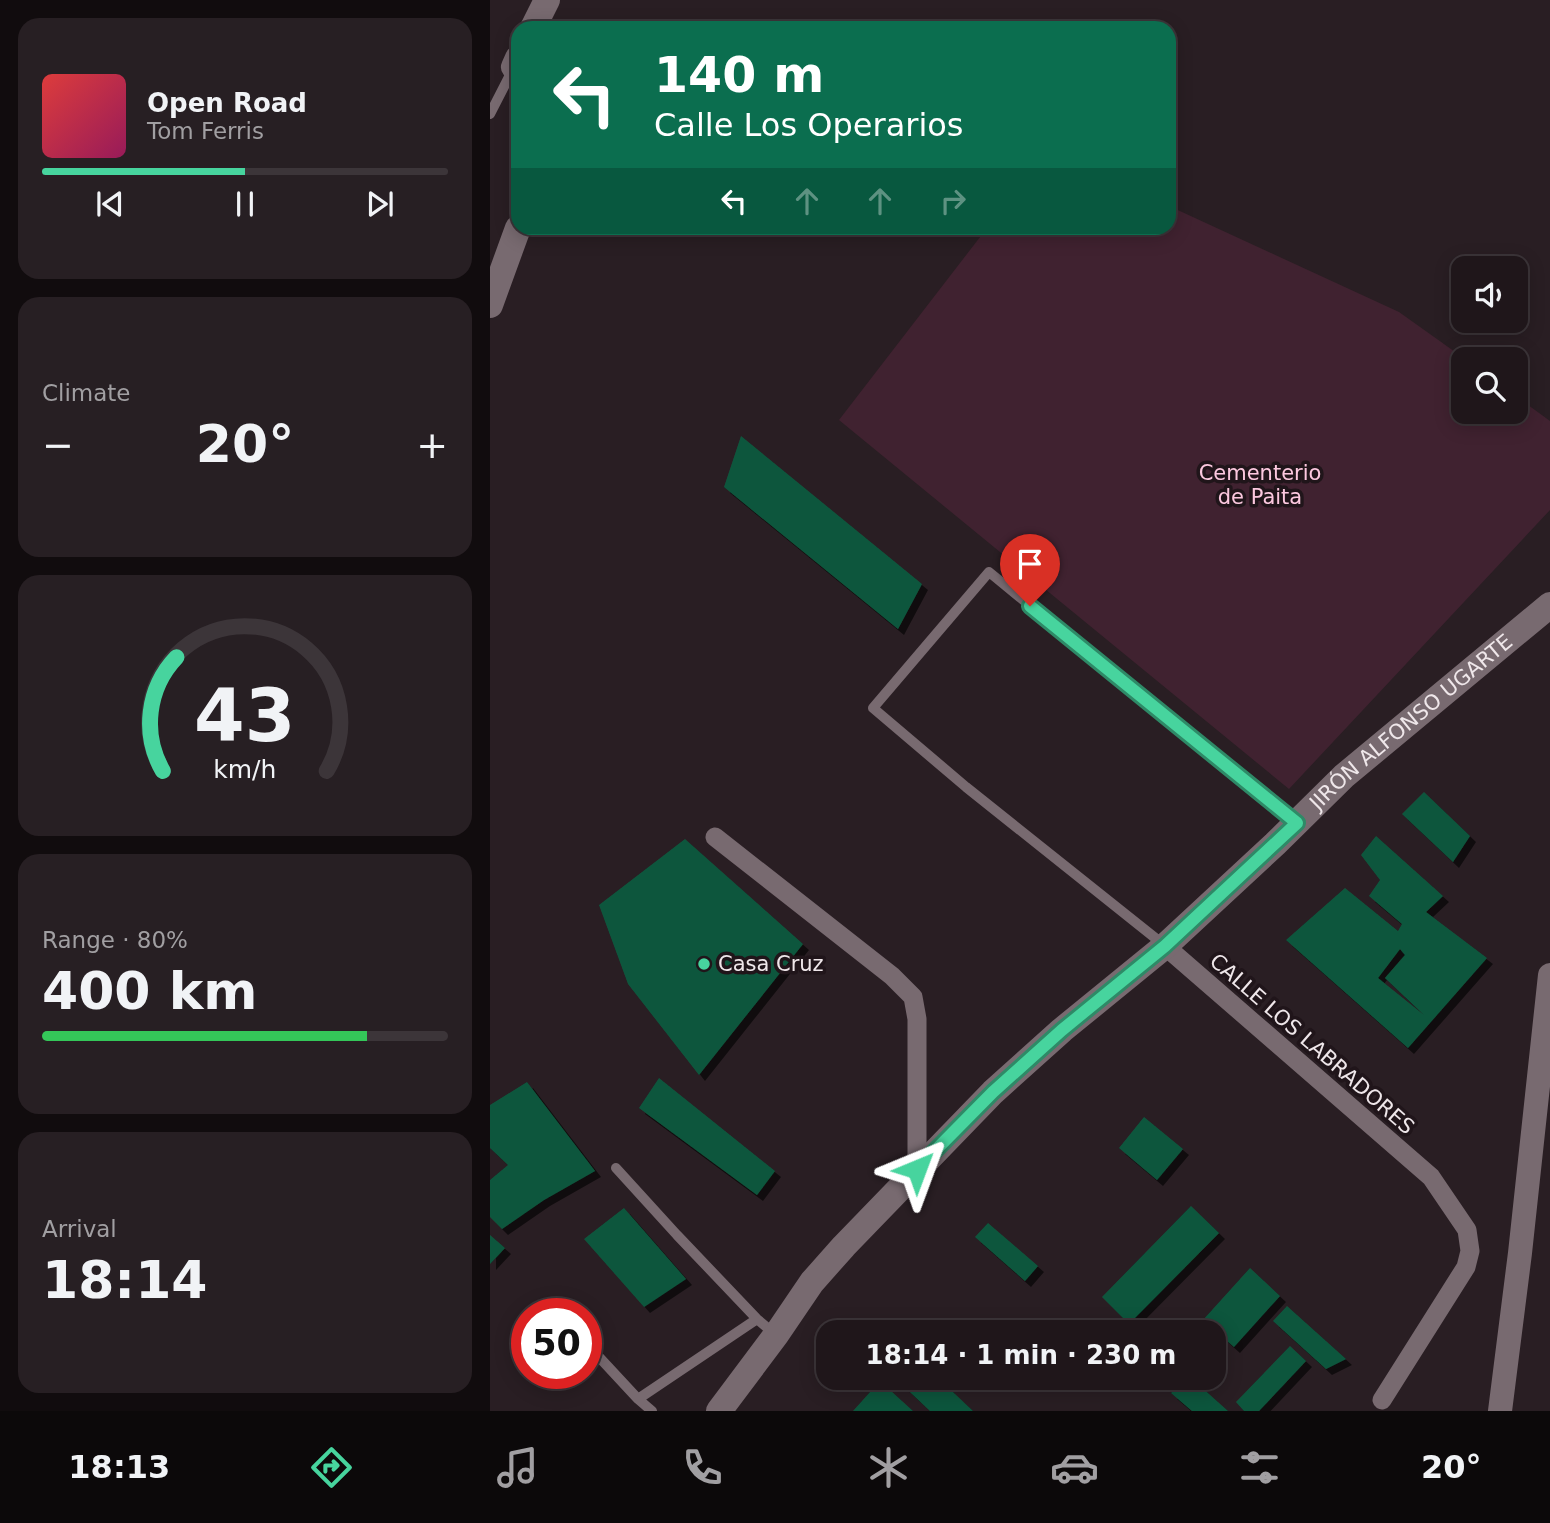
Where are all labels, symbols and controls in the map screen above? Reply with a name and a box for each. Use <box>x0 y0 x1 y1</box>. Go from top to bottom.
text: 140 m <box>654 47 824 104</box>
icon: left <box>539 49 630 140</box>
text: Open Road <box>147 88 307 118</box>
text: Calle Los Operarios <box>654 106 964 144</box>
text: Tom Ferris <box>147 118 264 144</box>
icon: left <box>715 182 753 220</box>
icon: ahead <box>788 182 826 220</box>
icon: ahead <box>861 182 899 220</box>
icon: right <box>934 182 972 220</box>
icon: previous <box>91 185 129 223</box>
icon: pause <box>226 185 264 223</box>
icon: next <box>361 185 399 223</box>
map controls <box>1451 256 1528 424</box>
button: sound <box>1451 256 1528 333</box>
button: search <box>1451 347 1528 424</box>
text: Climate <box>42 380 131 406</box>
text: 20° <box>196 414 294 474</box>
text: − <box>42 423 74 467</box>
text: + <box>416 423 448 467</box>
park label: Cementerio de Paita <box>1199 461 1321 509</box>
pin <box>1000 534 1060 606</box>
icon: arrive <box>1011 545 1049 583</box>
street label: JIRÓN ALFONSO UGARTE <box>1303 629 1517 816</box>
text: 43 <box>194 674 296 759</box>
text: km/h <box>213 755 277 784</box>
text: Range · 80% <box>42 927 188 953</box>
street label: CALLE LOS LABRADORES <box>1205 949 1419 1139</box>
place label: Casa Cruz <box>718 952 824 976</box>
marker: Casa Cruz <box>696 956 712 972</box>
text: 400 km <box>42 961 257 1021</box>
position arrow <box>880 1132 954 1206</box>
text: Arrival <box>42 1216 117 1242</box>
text: 18:14 <box>42 1250 208 1310</box>
speed limit sign: 50 <box>511 1298 602 1389</box>
text: 18:14 · 1 min · 230 m <box>866 1340 1176 1370</box>
icon: directions <box>307 1443 356 1492</box>
icon: music <box>493 1443 542 1492</box>
icon: phone <box>678 1443 727 1492</box>
icon: climate <box>864 1443 913 1492</box>
icon: car <box>1050 1443 1099 1492</box>
icon: filters <box>1235 1443 1284 1492</box>
text: 18:13 <box>68 1448 170 1486</box>
text: 20° <box>1421 1448 1482 1486</box>

